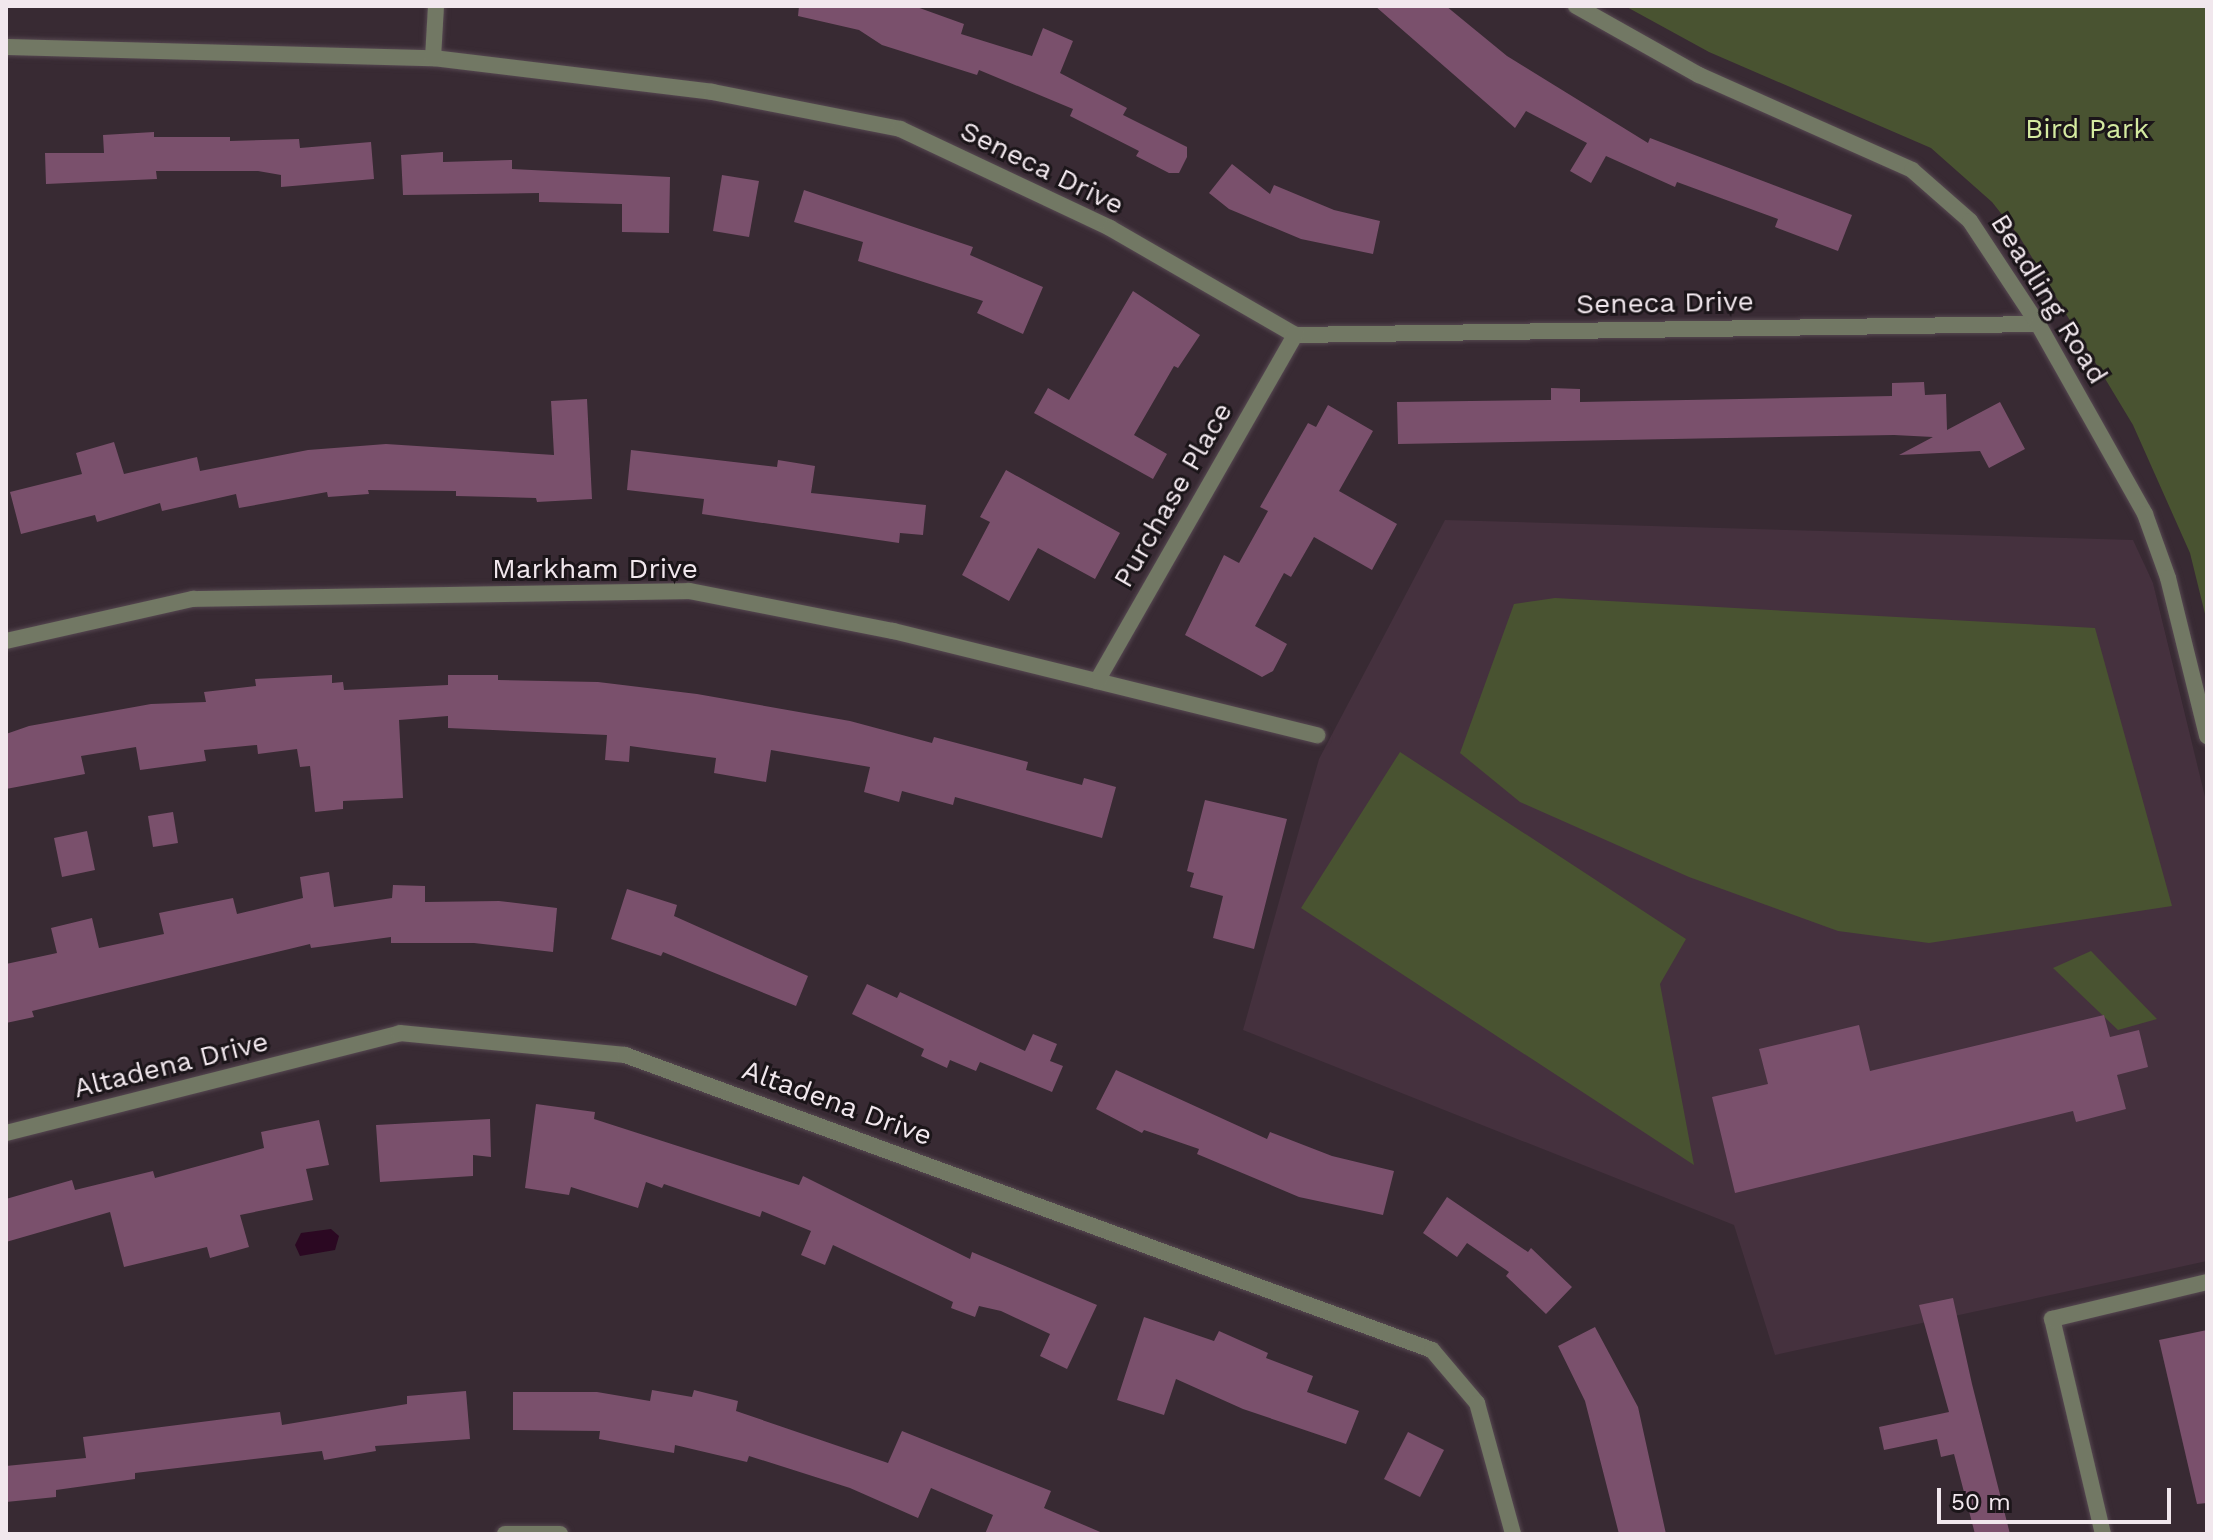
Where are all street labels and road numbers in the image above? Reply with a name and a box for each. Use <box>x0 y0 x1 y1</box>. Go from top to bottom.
street label: Seneca Drive <box>955 114 1129 222</box>
street label: Beadling Road <box>1983 208 2115 390</box>
street label: Seneca Drive <box>1576 285 1754 321</box>
street label: Purchase Place <box>1106 397 1240 593</box>
street label: Markham Drive <box>492 552 698 586</box>
street label: Altadena Drive <box>70 1024 272 1106</box>
street label: Altadena Drive <box>737 1053 937 1153</box>

